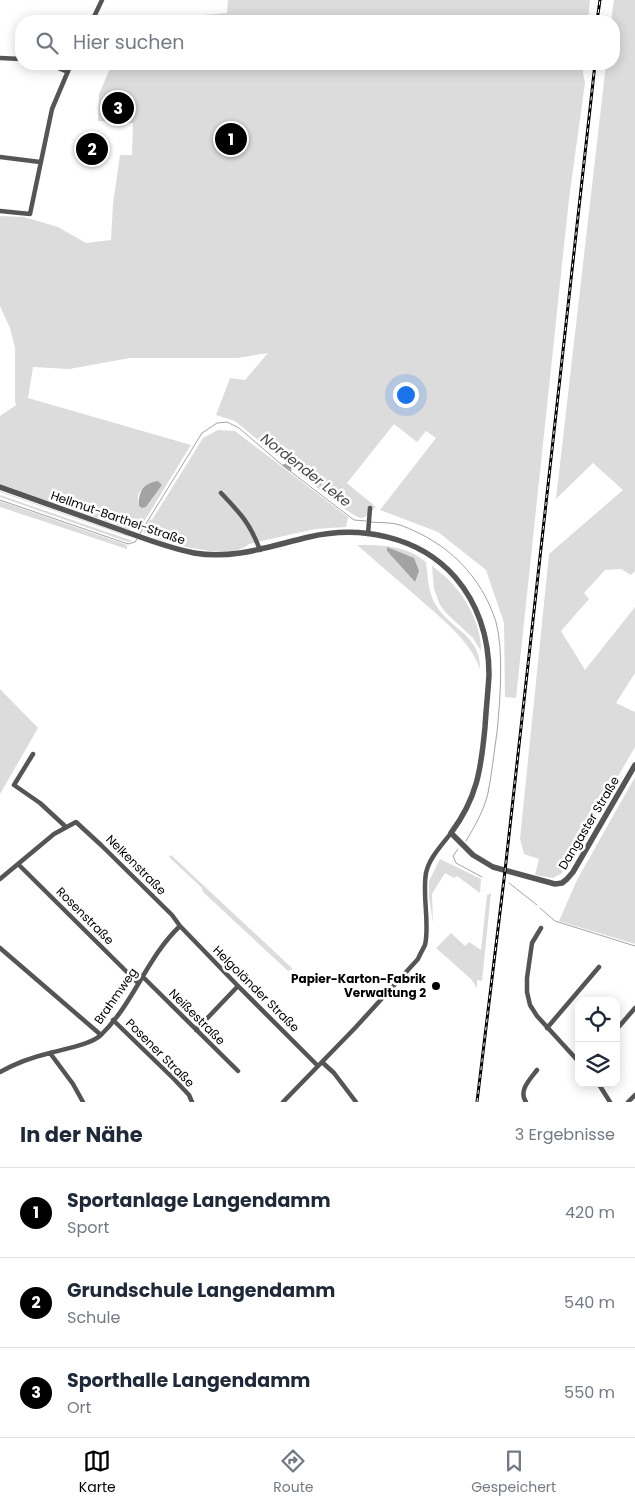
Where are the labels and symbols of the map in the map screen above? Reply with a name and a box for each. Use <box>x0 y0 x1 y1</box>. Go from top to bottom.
pin: 3 <box>102 89 134 127</box>
pin: 1 <box>215 120 247 158</box>
pin: 2 <box>76 130 108 168</box>
your location <box>393 382 419 408</box>
water label: Nordender Leke <box>257 428 355 512</box>
street label: Hellmut-Barthel-Straße <box>49 486 188 549</box>
street label: Dangaster Straße <box>554 773 623 872</box>
street label: Nelkenstraße <box>102 831 170 899</box>
street label: Rosenstraße <box>53 883 118 948</box>
street label: Helgoländer Straße <box>209 942 303 1036</box>
street label: Brahmweg <box>90 964 141 1027</box>
place label: Papier-Karton-Fabrik Verwaltung 2 <box>291 970 427 1001</box>
marker: Papier-Karton-Fabrik Verwaltung 2 <box>430 980 442 992</box>
street label: Neißestraße <box>165 985 229 1049</box>
street label: Posener Straße <box>122 1015 198 1091</box>

